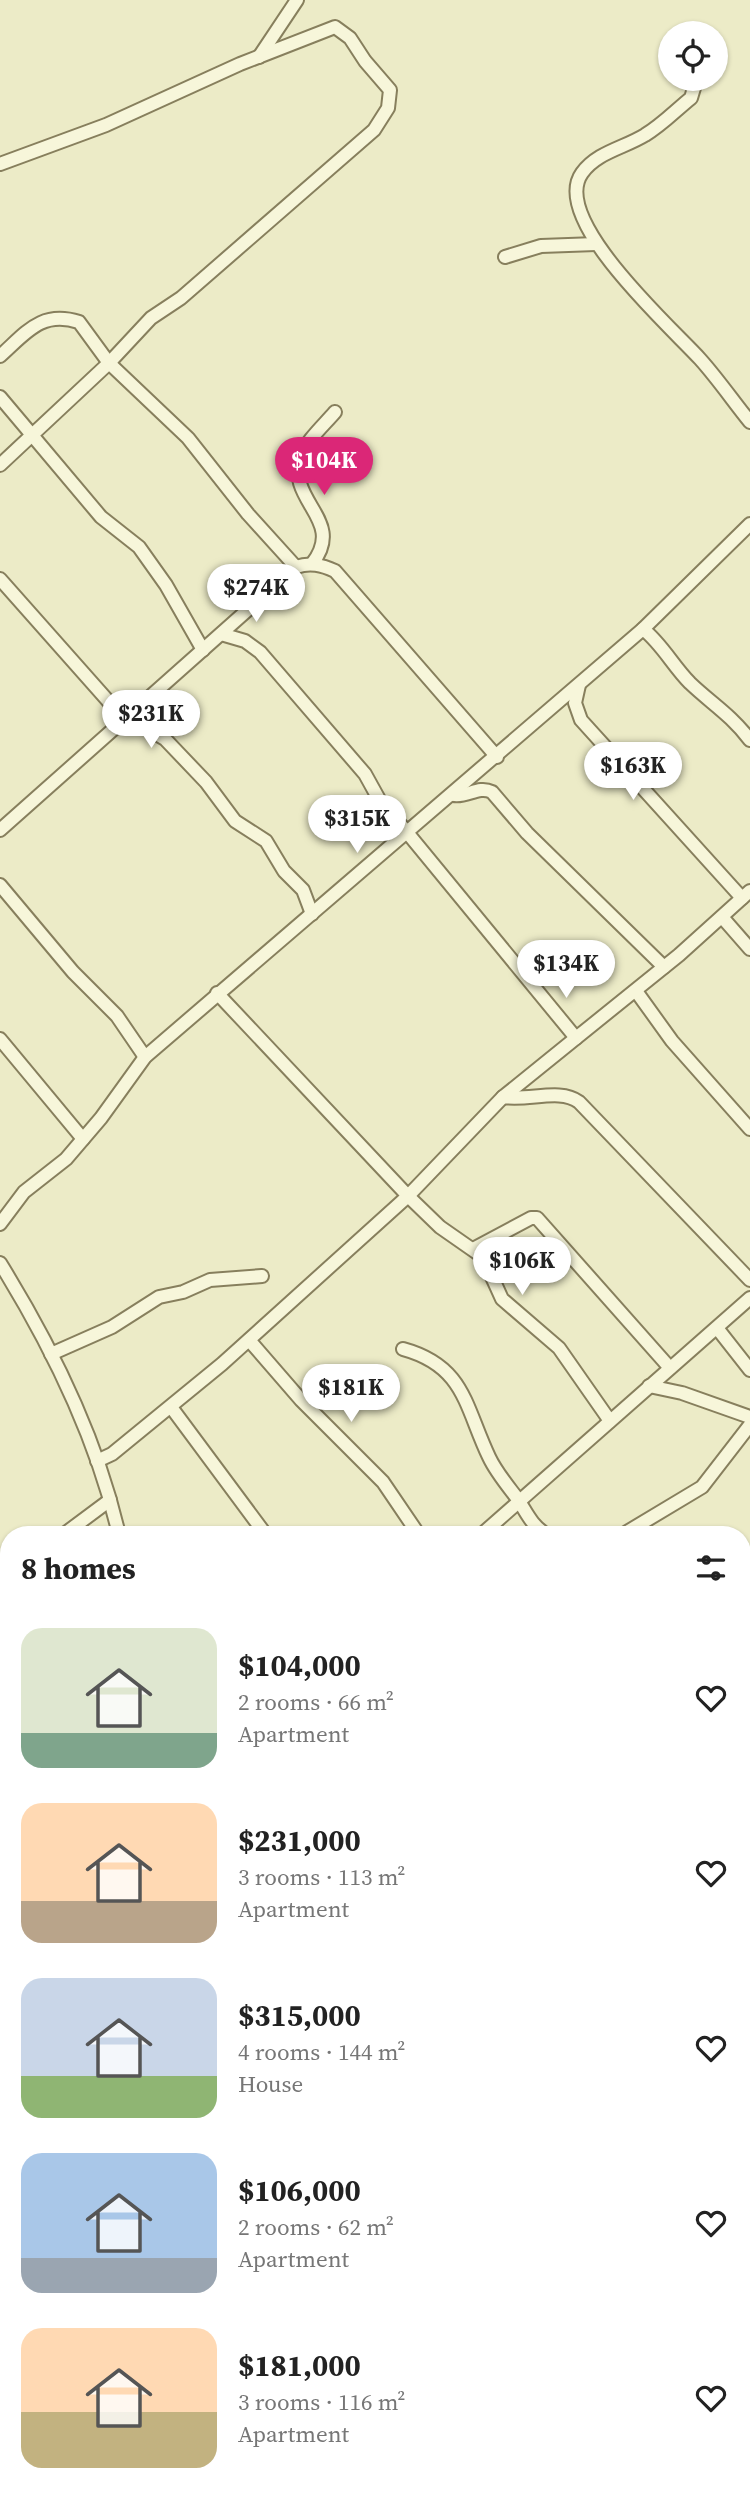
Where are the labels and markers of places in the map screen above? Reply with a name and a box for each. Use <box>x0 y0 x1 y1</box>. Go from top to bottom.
pin: $104K <box>275 438 373 497</box>
pin: $274K <box>207 564 305 624</box>
pin: $231K <box>102 690 200 750</box>
pin: $163K <box>584 742 682 802</box>
pin: $315K <box>308 796 406 855</box>
pin: $134K <box>517 940 615 1000</box>
pin: $106K <box>473 1238 571 1297</box>
pin: $181K <box>302 1364 400 1424</box>

